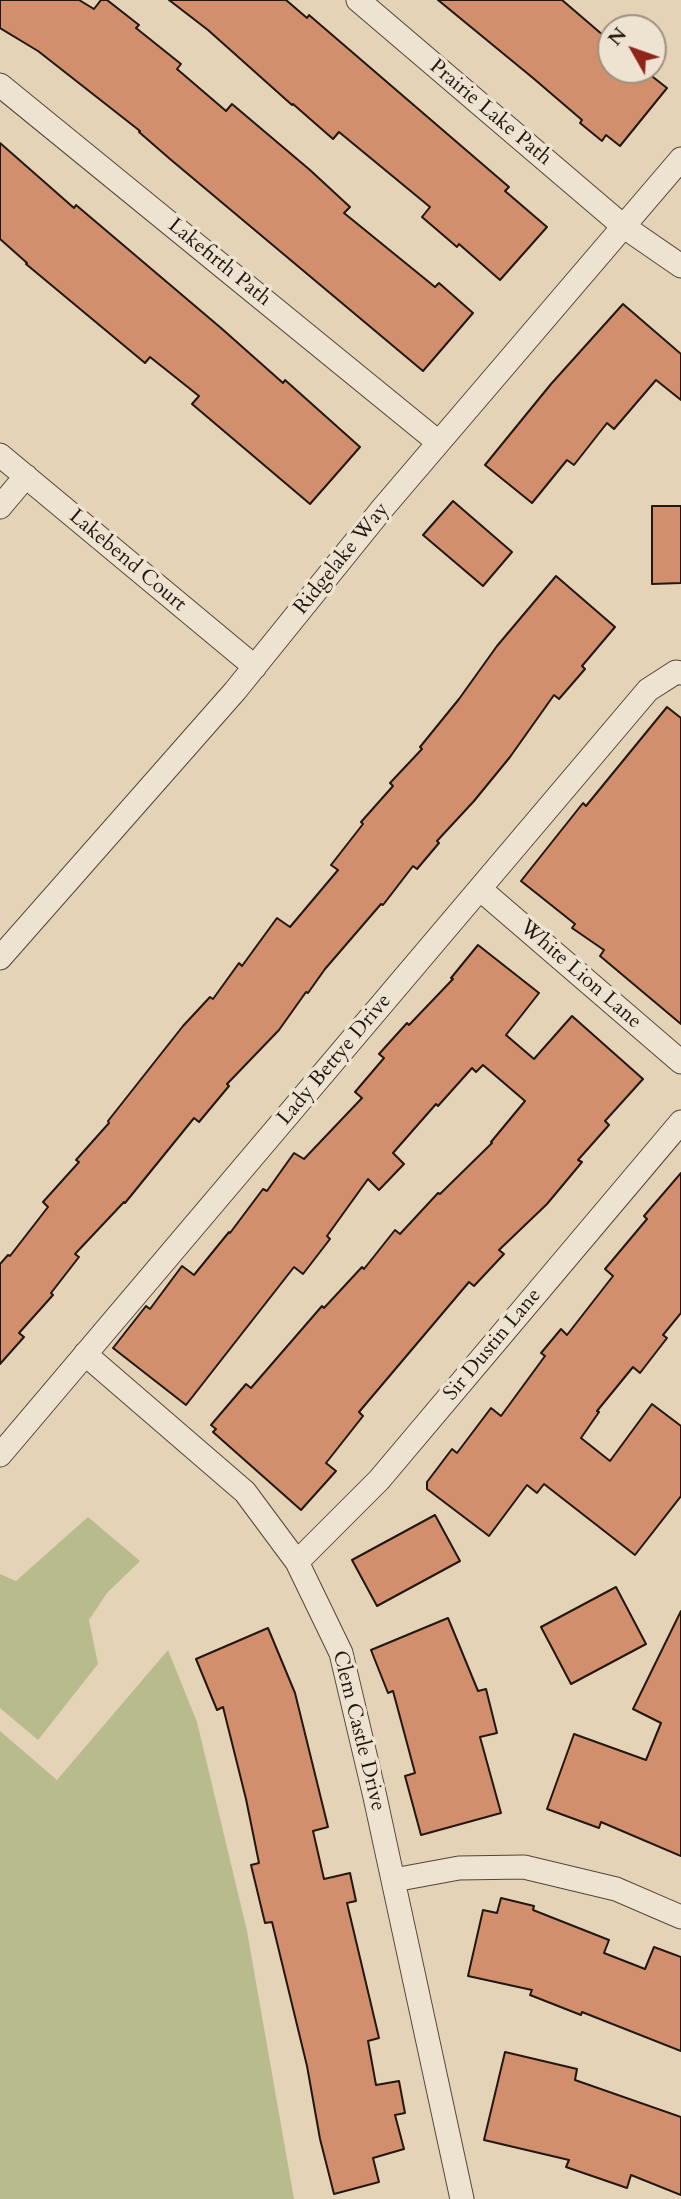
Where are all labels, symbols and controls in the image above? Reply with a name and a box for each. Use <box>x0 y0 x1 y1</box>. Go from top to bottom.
north arrow <box>597 14 667 84</box>
text: N <box>602 22 633 51</box>
street label: Prairie Lake Path <box>424 55 556 171</box>
street label: Lakefirth Path <box>162 214 276 312</box>
street label: Ridgelake Way <box>289 498 395 620</box>
street label: Lakebend Court <box>63 505 191 617</box>
street label: White Lion Lane <box>514 915 646 1035</box>
street label: Lady Bettye Drive <box>273 989 397 1131</box>
street label: Sir Dustin Lane <box>439 1284 547 1406</box>
street label: Clem Castle Drive <box>326 1648 390 1814</box>

